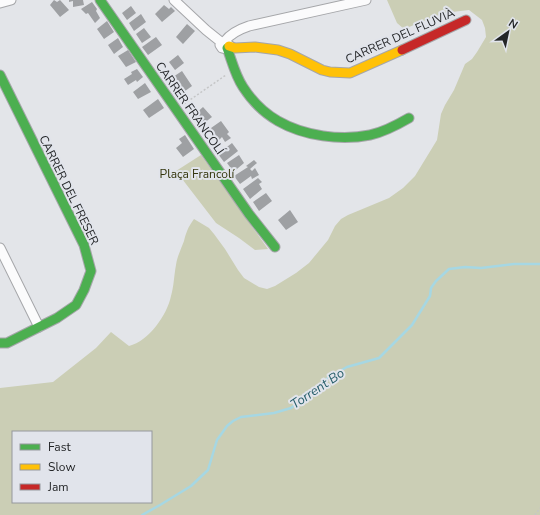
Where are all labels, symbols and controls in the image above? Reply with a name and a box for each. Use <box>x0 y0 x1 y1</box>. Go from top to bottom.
street label: CARRER DEL FLUVIÀ <box>343 5 457 67</box>
north arrow <box>488 12 528 52</box>
text: N <box>506 16 521 33</box>
street label: CARRER FRANCOLÍ <box>152 59 228 158</box>
street label: CARRER DEL FRESER <box>35 132 103 248</box>
park label: Plaça Francolí <box>160 166 236 182</box>
water label: Torrent Bo <box>287 364 348 413</box>
legend <box>12 431 152 503</box>
text: Fast <box>48 439 71 455</box>
text: Slow <box>48 459 76 475</box>
text: Jam <box>47 479 69 495</box>

